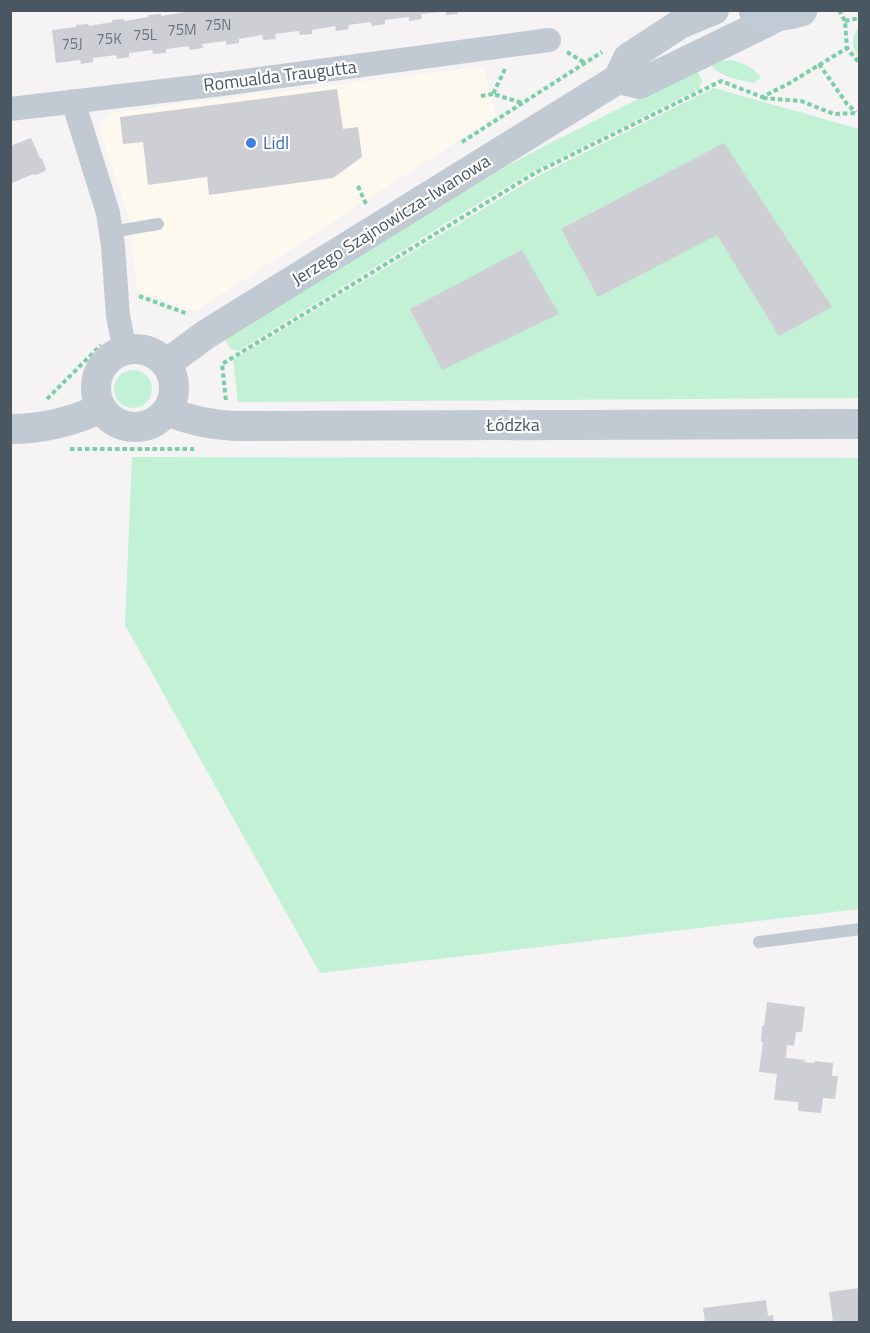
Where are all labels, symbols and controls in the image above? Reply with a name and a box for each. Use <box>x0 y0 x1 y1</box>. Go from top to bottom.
house number: 75N <box>205 13 231 36</box>
house number: 75M <box>167 18 197 41</box>
house number: 75L <box>133 23 157 46</box>
house number: 75K <box>96 27 122 50</box>
house number: 75J <box>61 32 83 55</box>
street label: Romualda Traugutta <box>202 53 358 98</box>
place label: Lidl <box>263 129 289 156</box>
marker: Lidl <box>244 136 258 150</box>
street label: Jerzego Szajnowicza-Iwanowa <box>286 147 495 292</box>
street label: Łódzka <box>485 411 540 438</box>

